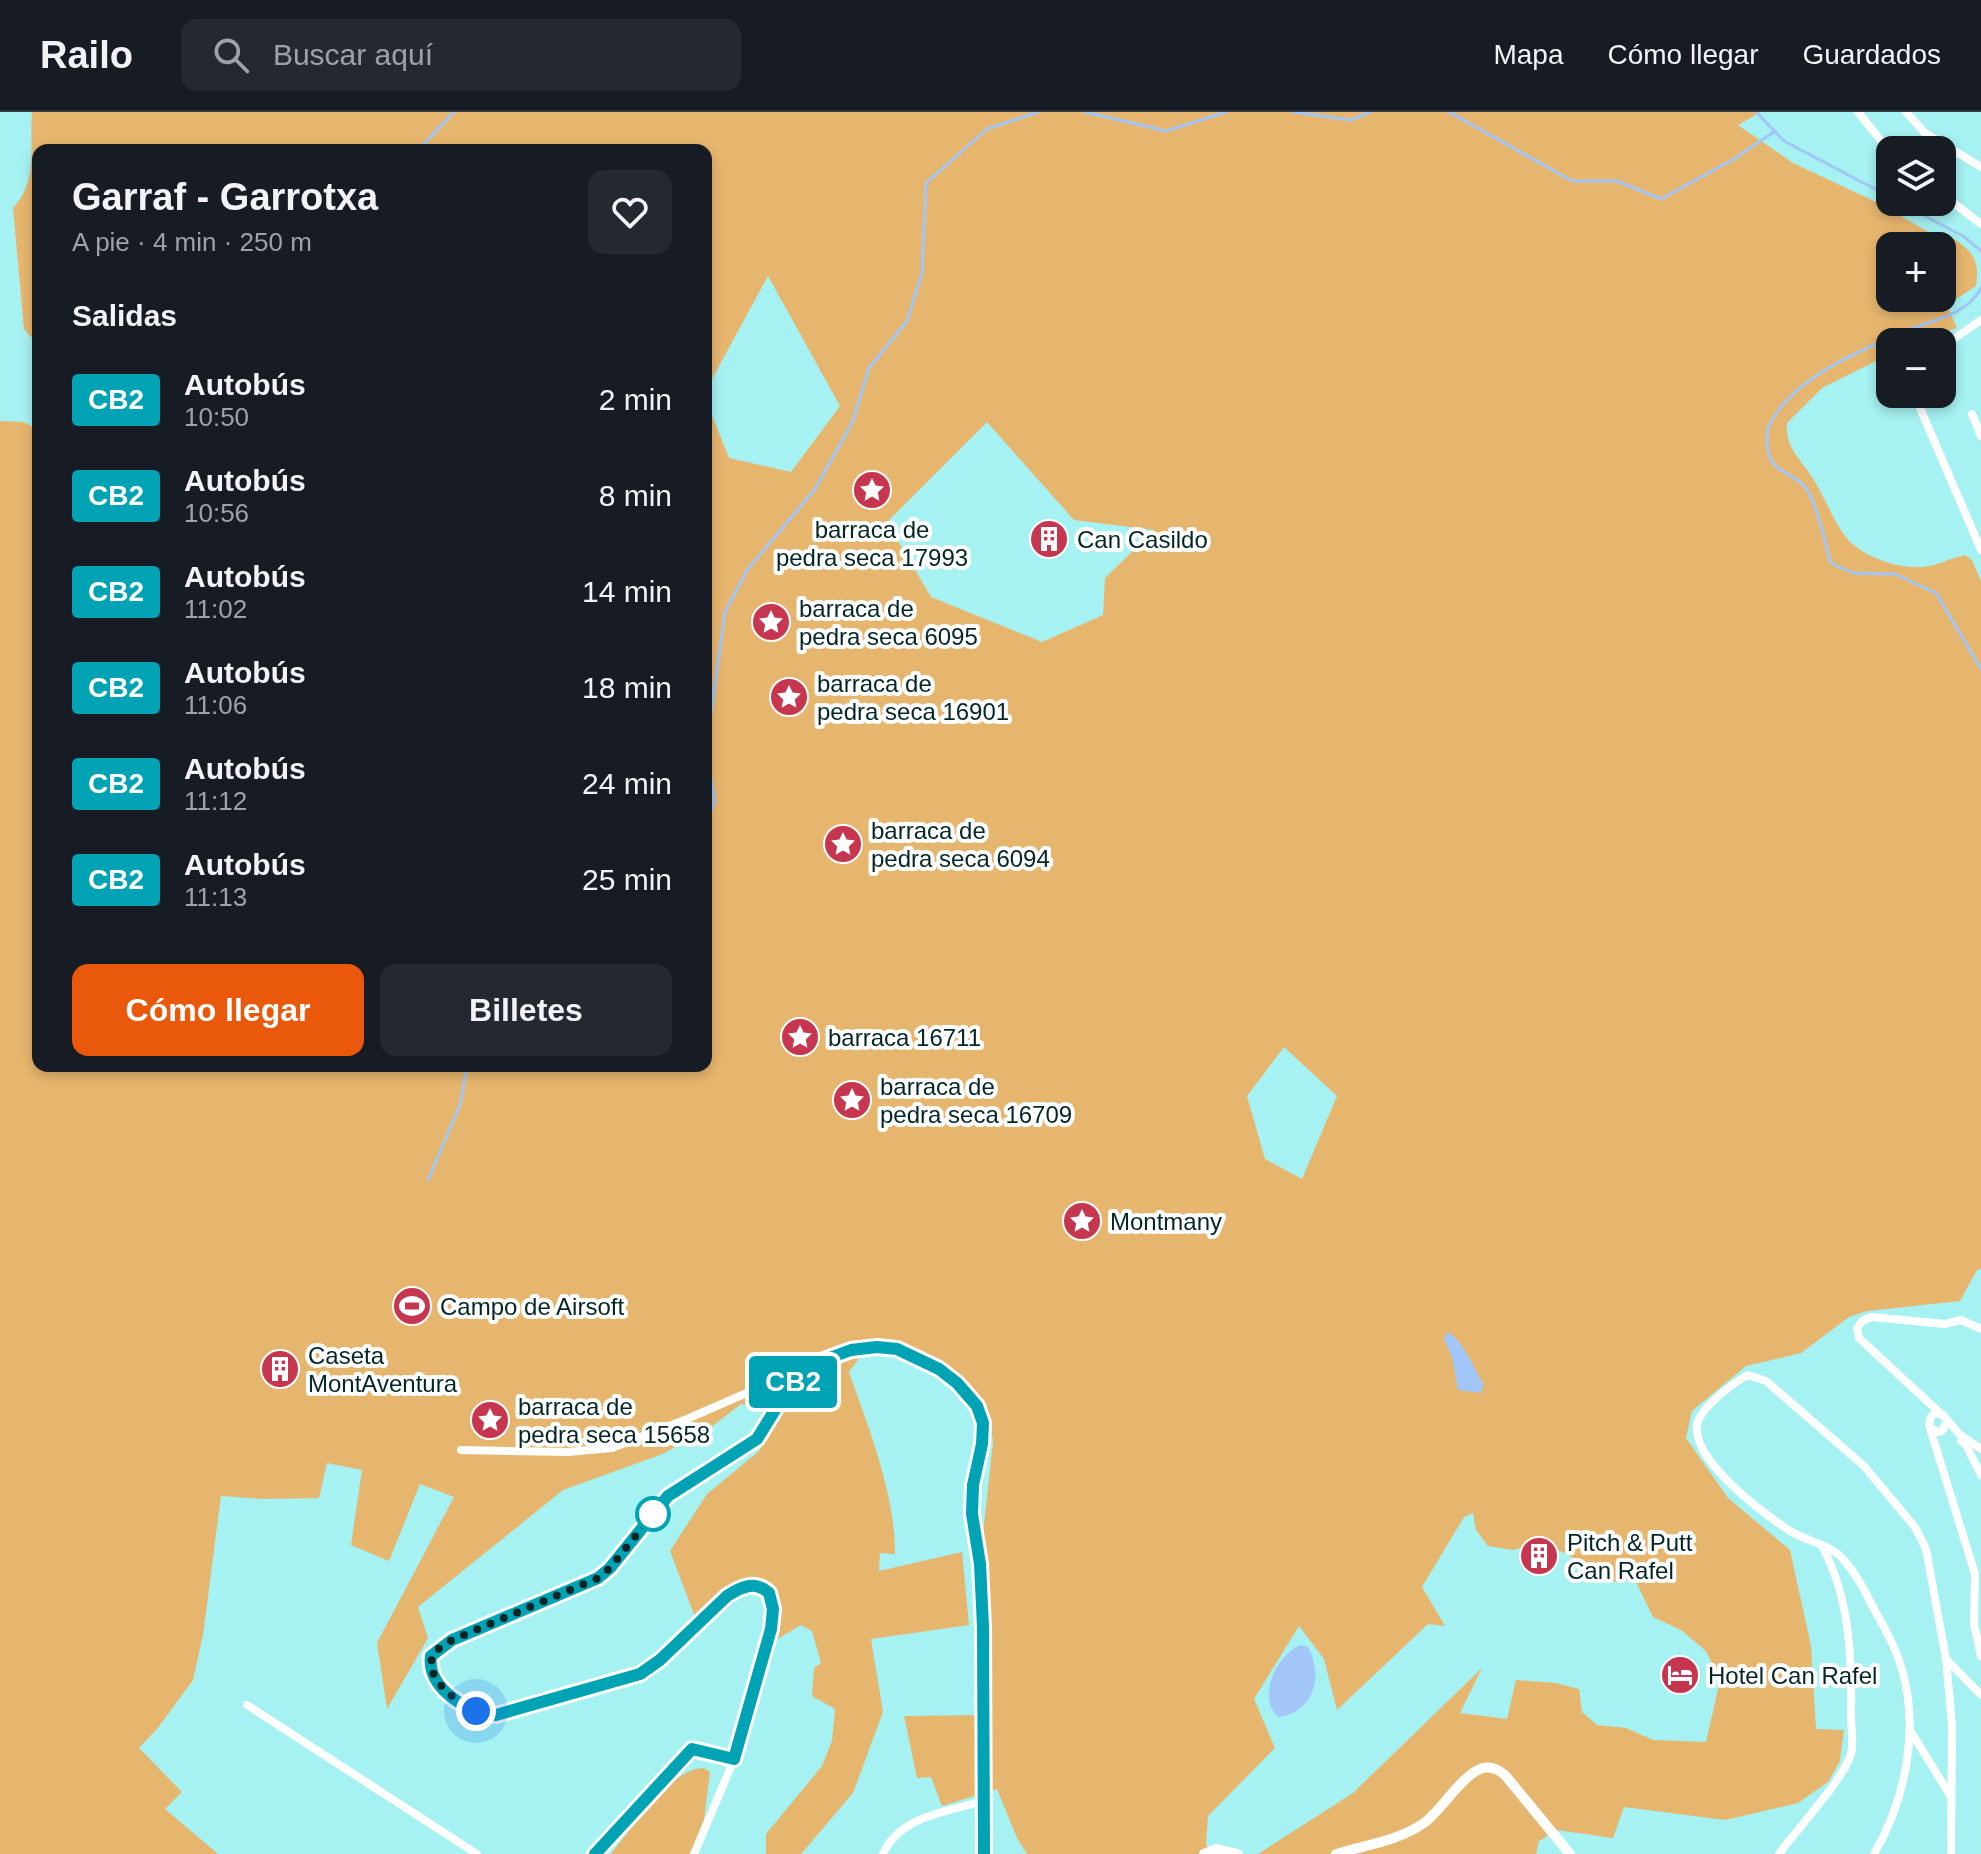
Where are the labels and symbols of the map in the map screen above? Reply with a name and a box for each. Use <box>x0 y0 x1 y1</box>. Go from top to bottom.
place icon: barraca de pedra seca 17993 <box>851 469 893 511</box>
place label: barraca de pedra seca 17993 <box>776 516 968 571</box>
building icon: Can Casildo <box>1028 518 1070 560</box>
place label: Can Casildo <box>1077 526 1208 553</box>
place label: barraca de pedra seca 6095 <box>799 595 978 650</box>
place icon: barraca de pedra seca 6095 <box>750 601 792 643</box>
place label: barraca de pedra seca 16901 <box>817 670 1009 725</box>
place icon: barraca de pedra seca 16901 <box>768 676 810 718</box>
place label: barraca de pedra seca 6094 <box>871 817 1050 872</box>
place icon: barraca de pedra seca 6094 <box>822 823 864 865</box>
place icon: barraca 16711 <box>779 1016 821 1058</box>
place label: barraca 16711 <box>828 1024 981 1051</box>
place label: barraca de pedra seca 16709 <box>880 1073 1072 1128</box>
place icon: barraca de pedra seca 16709 <box>831 1079 873 1121</box>
place icon: Montmany <box>1061 1200 1103 1242</box>
place label: Montmany <box>1110 1208 1222 1235</box>
sports icon: Campo de Airsoft <box>391 1285 433 1327</box>
place label: Campo de Airsoft <box>440 1293 624 1320</box>
place label: Caseta MontAventura <box>308 1342 458 1397</box>
building icon: Caseta MontAventura <box>259 1348 301 1390</box>
line badge: CB2 <box>747 1356 839 1408</box>
place label: barraca de pedra seca 15658 <box>518 1393 710 1448</box>
place icon: barraca de pedra seca 15658 <box>469 1399 511 1441</box>
unlabelled marker <box>636 1497 670 1531</box>
place label: Pitch & Putt Can Rafel <box>1567 1529 1693 1584</box>
building icon: Pitch & Putt Can Rafel <box>1518 1535 1560 1577</box>
hotel icon: Hotel Can Rafel <box>1659 1654 1701 1696</box>
place label: Hotel Can Rafel <box>1708 1662 1877 1689</box>
your location <box>456 1691 496 1731</box>

